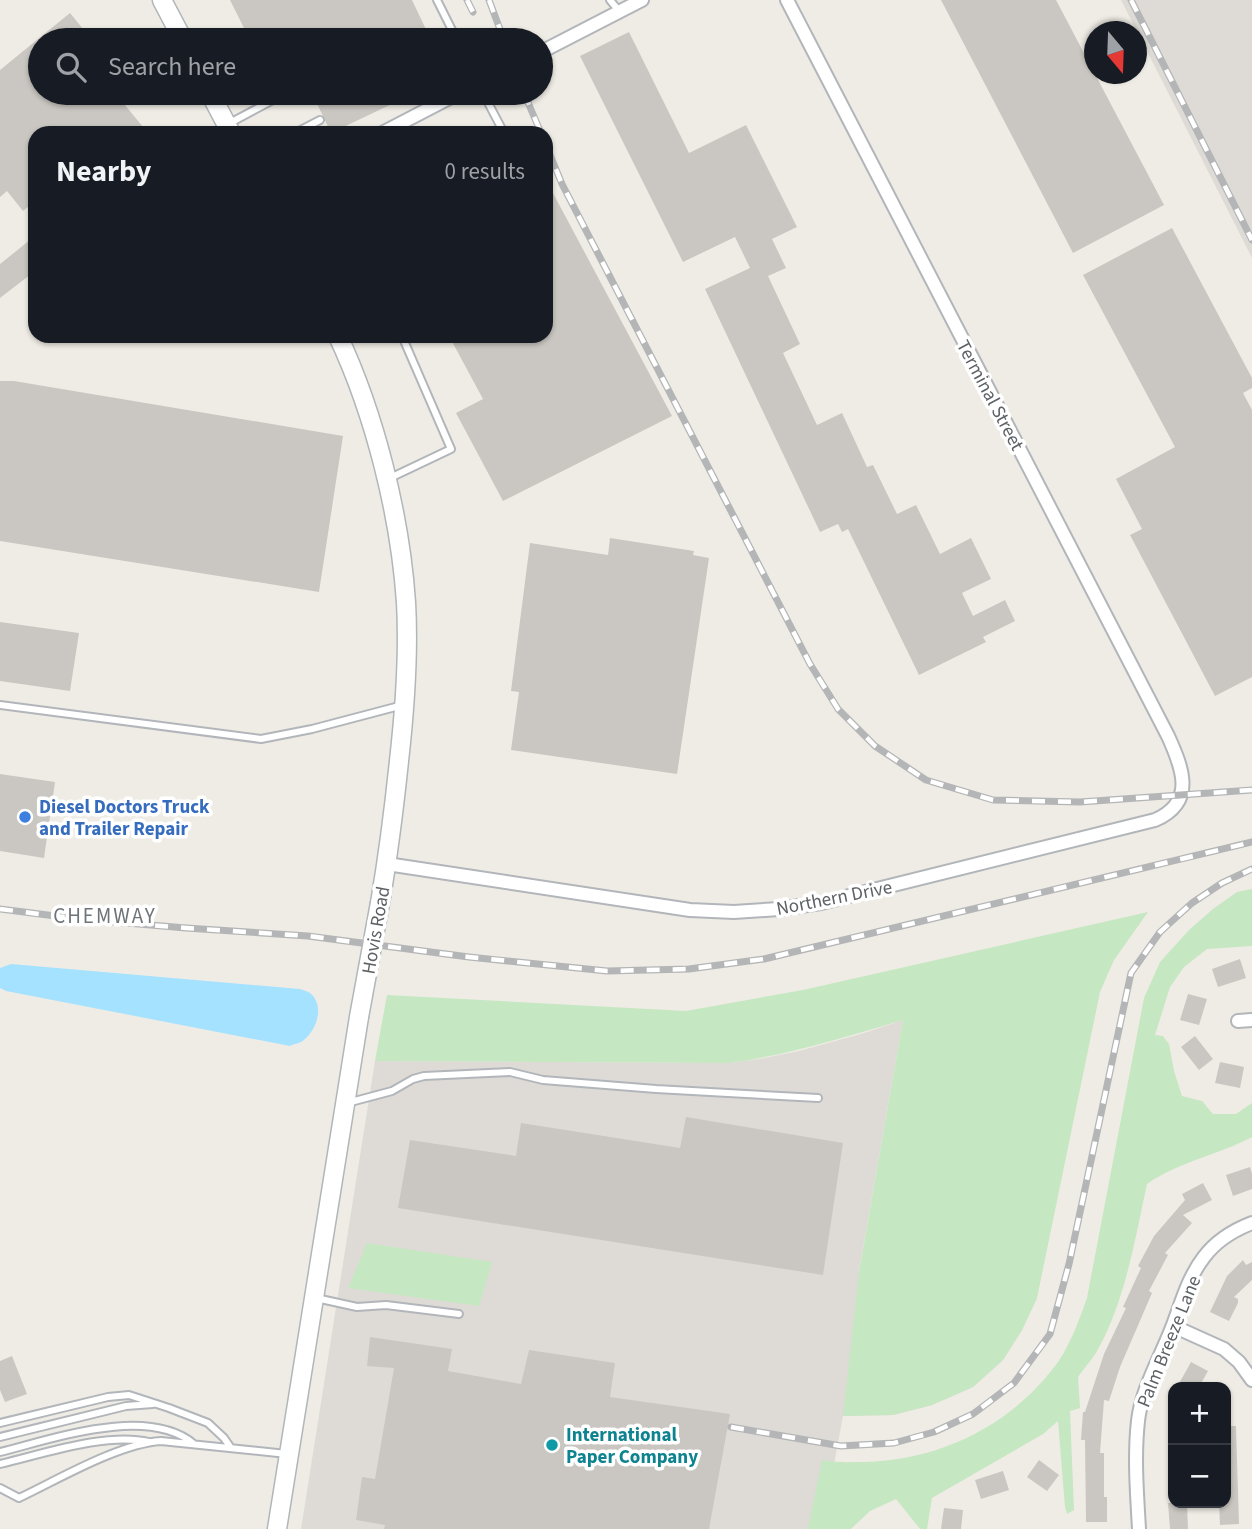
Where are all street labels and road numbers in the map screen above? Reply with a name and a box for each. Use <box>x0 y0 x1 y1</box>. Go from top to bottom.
street label: Terminal Street <box>949 336 1030 456</box>
street label: Northern Drive <box>774 874 894 923</box>
street label: Hovis Road <box>355 884 397 976</box>
street label: Palm Breeze Lane <box>1131 1272 1208 1412</box>

